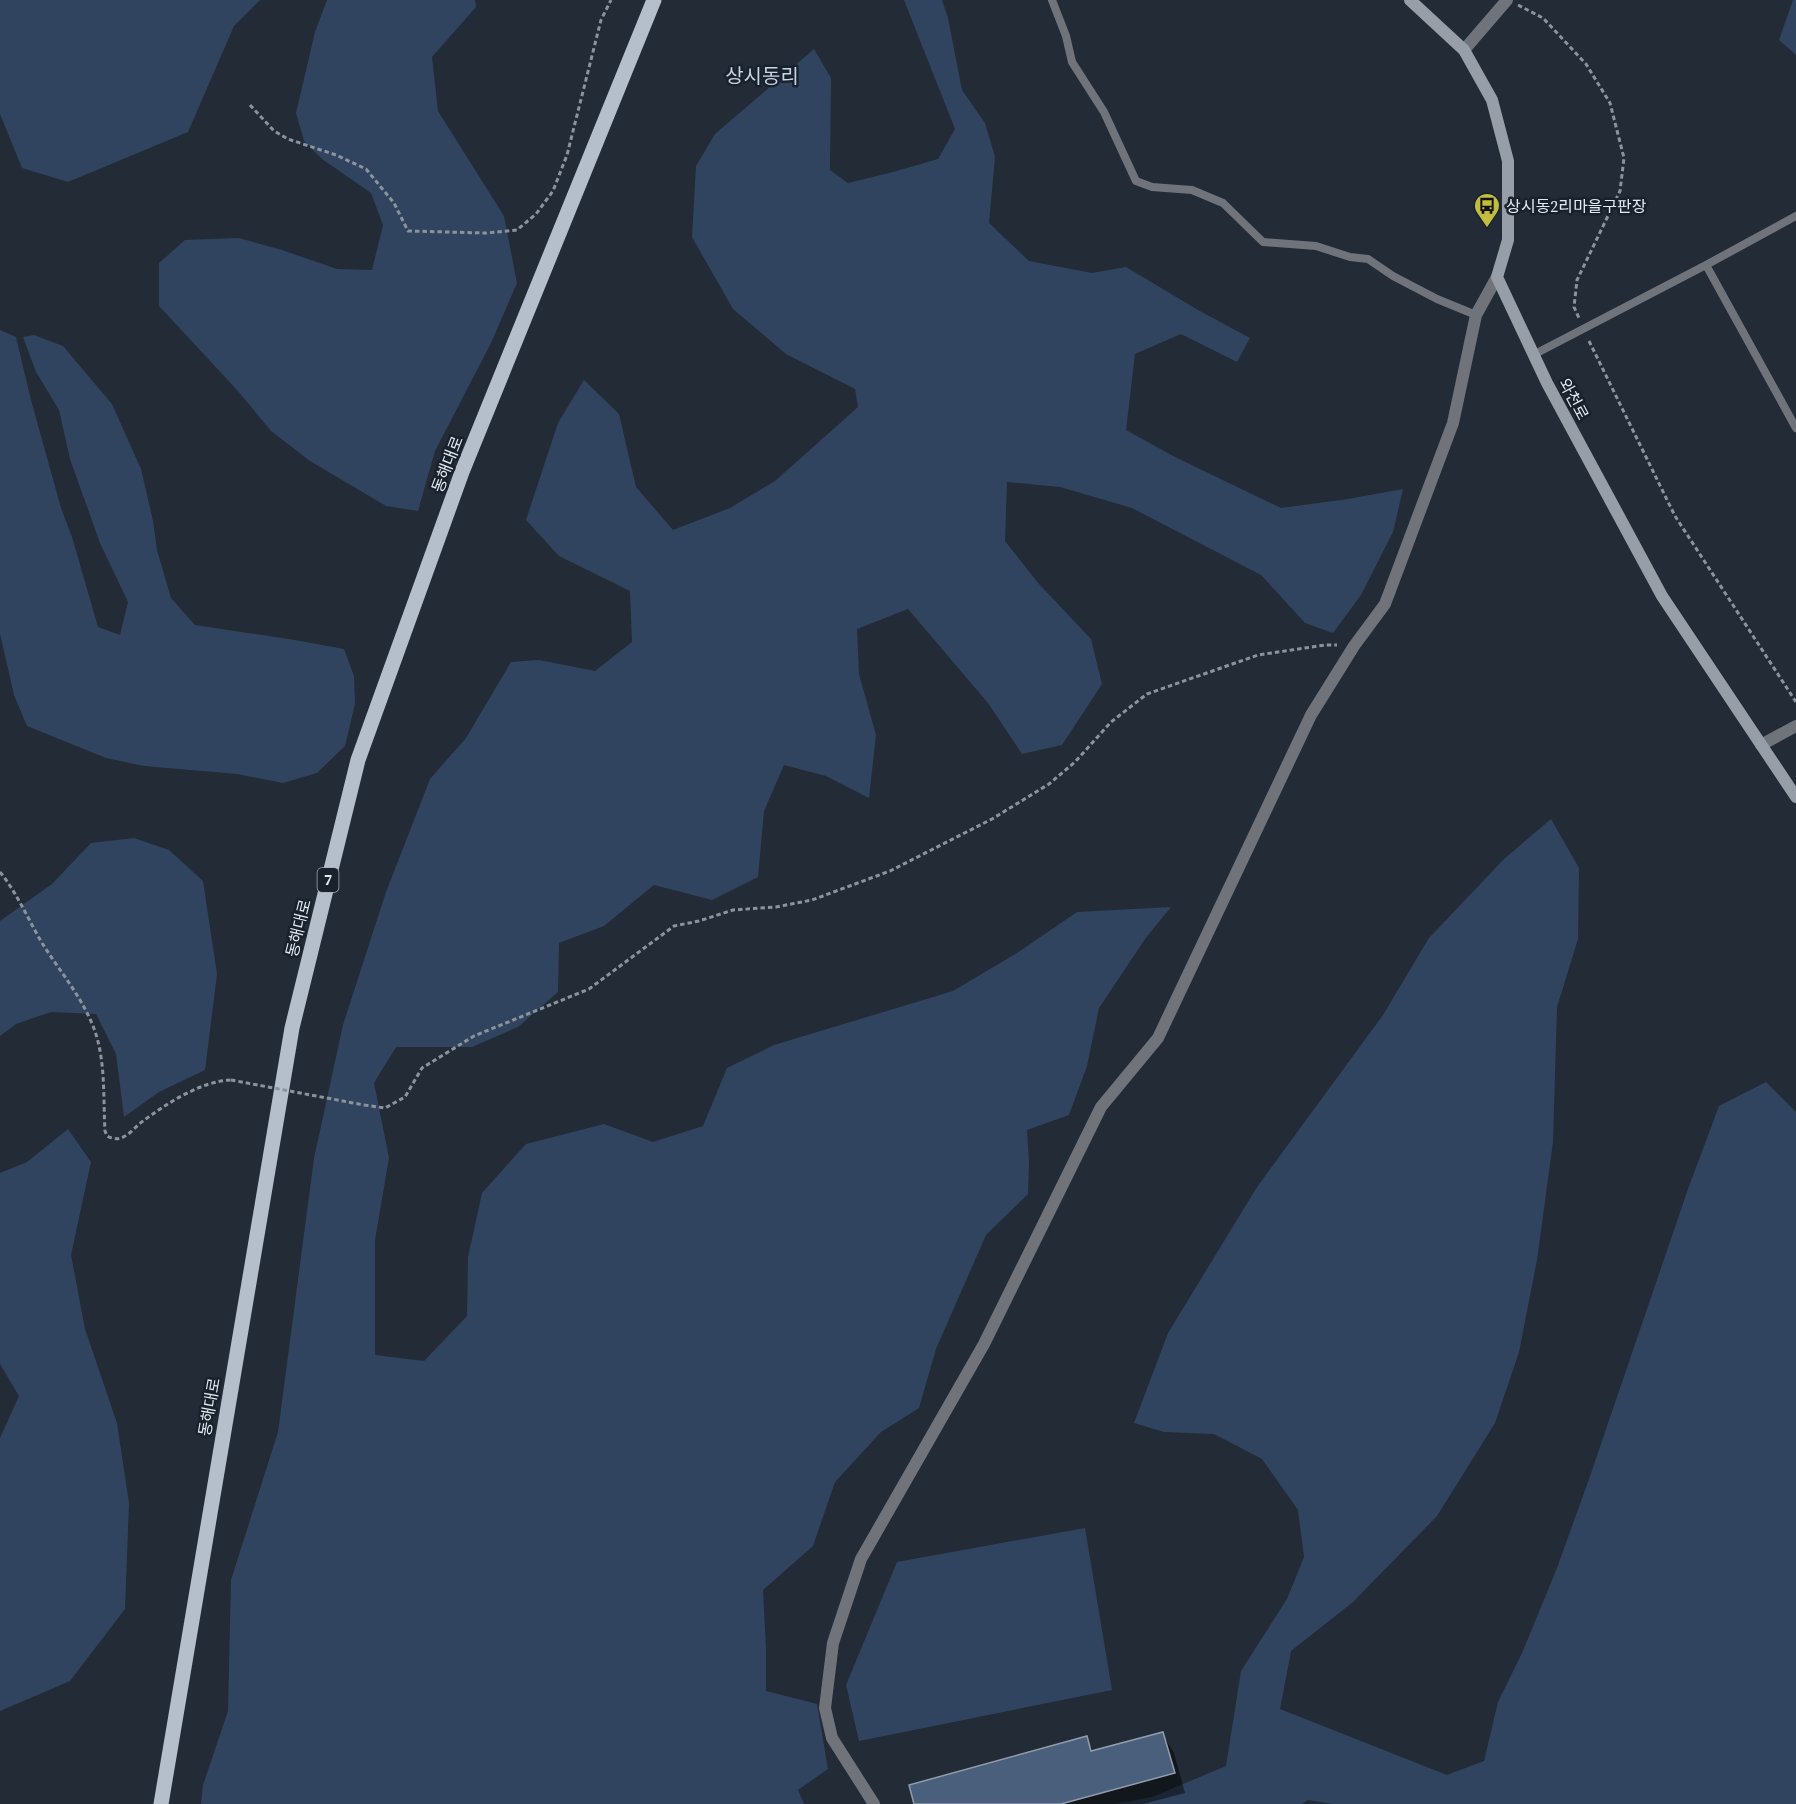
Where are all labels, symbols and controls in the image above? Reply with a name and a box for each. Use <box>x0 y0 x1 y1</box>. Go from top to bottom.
district label: 상시동리 <box>725 62 799 90</box>
bus stop icon: 상시동2리마을구판장 <box>1472 191 1502 229</box>
place label: 상시동2리마을구판장 <box>1506 195 1647 217</box>
street label: 와천로 <box>1554 374 1594 424</box>
street label: 동해대로 <box>426 432 468 495</box>
road number: 7 <box>318 868 338 892</box>
street label: 동해대로 <box>280 897 316 959</box>
street label: 동해대로 <box>193 1376 225 1438</box>

